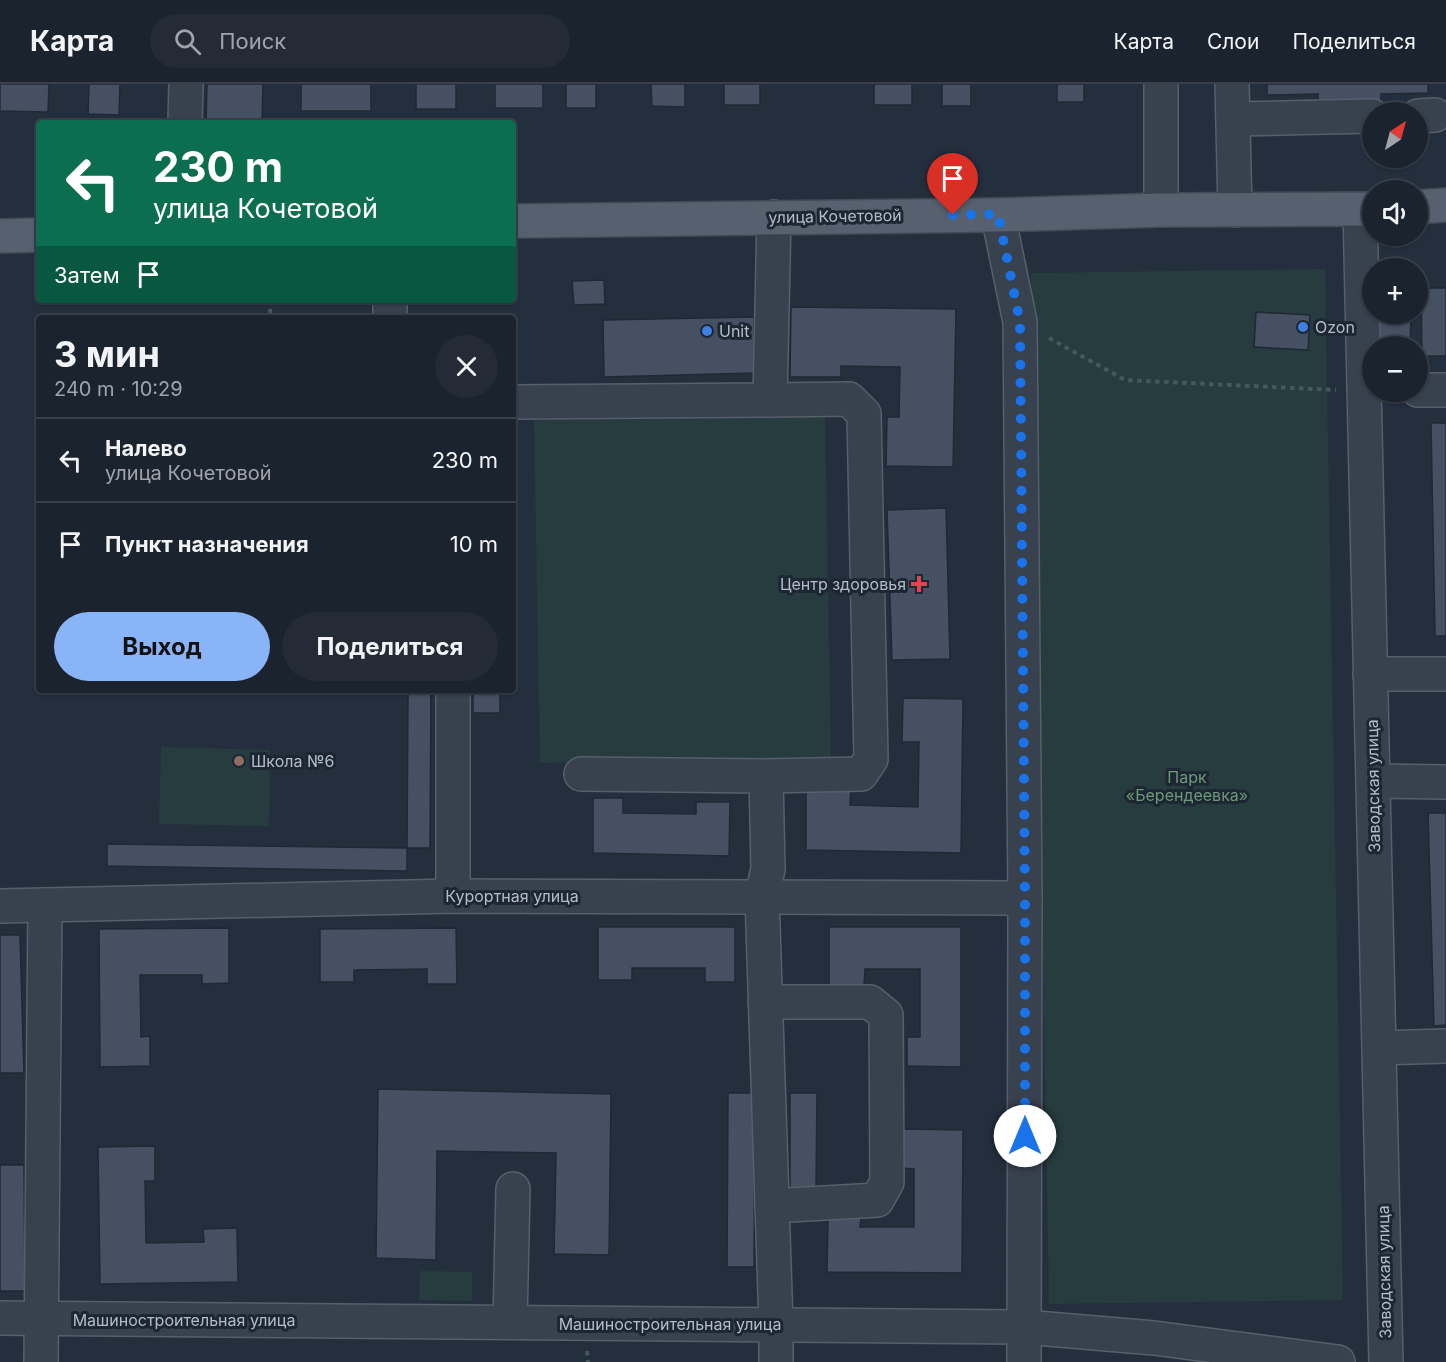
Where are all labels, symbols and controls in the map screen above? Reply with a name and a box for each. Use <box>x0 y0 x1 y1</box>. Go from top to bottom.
search box <box>150 14 570 68</box>
text: Карта <box>30 24 114 58</box>
icon: search <box>171 25 204 58</box>
text: Поиск <box>219 28 286 54</box>
text: Карта <box>1114 29 1174 54</box>
text: Слои <box>1207 29 1259 54</box>
text: Поделиться <box>1292 29 1416 54</box>
north arrow <box>1362 102 1428 168</box>
map controls <box>1362 102 1428 402</box>
text: 230 m <box>153 141 283 192</box>
icon: left <box>54 144 132 222</box>
pin <box>927 153 978 215</box>
icon: arrive <box>936 162 969 195</box>
button: sound <box>1362 180 1428 246</box>
text: улица Кочетовой <box>153 192 378 225</box>
street label: улица Кочетовой <box>768 205 902 227</box>
icon: arrive <box>132 258 165 291</box>
button: + <box>1362 258 1428 324</box>
text: Затем <box>54 262 120 288</box>
place label: Ozon <box>1315 317 1355 337</box>
marker: Ozon <box>1296 320 1310 334</box>
place label: Unit <box>719 321 749 341</box>
marker: Unit <box>700 324 714 338</box>
text: 3 мин <box>54 332 160 376</box>
button: close <box>435 335 498 398</box>
button: − <box>1362 336 1428 402</box>
text: 240 m · 10:29 <box>54 377 183 401</box>
text: Налево <box>105 435 187 461</box>
icon: left <box>54 444 87 477</box>
text: 230 m <box>432 447 498 473</box>
text: улица Кочетовой <box>105 461 272 485</box>
icon: arrive <box>54 528 87 561</box>
text: Пункт назначения <box>105 531 309 557</box>
text: 10 m <box>450 531 498 557</box>
place label: Центр здоровья <box>780 574 906 594</box>
marker: Центр здоровья <box>910 575 928 593</box>
button: Выход <box>54 612 270 681</box>
button: Поделиться <box>282 612 498 681</box>
street label: Заводская улица <box>1362 719 1384 853</box>
place label: Школа №6 <box>251 751 334 771</box>
marker: Школа №6 <box>232 754 246 768</box>
park label: Парк «Берендеевка» <box>1126 767 1248 805</box>
street label: Курортная улица <box>445 886 579 906</box>
position arrow <box>993 1104 1057 1168</box>
street label: Заводская улица <box>1373 1205 1395 1339</box>
street label: Машиностроительная улица <box>73 1310 295 1330</box>
street label: Машиностроительная улица <box>559 1314 781 1334</box>

